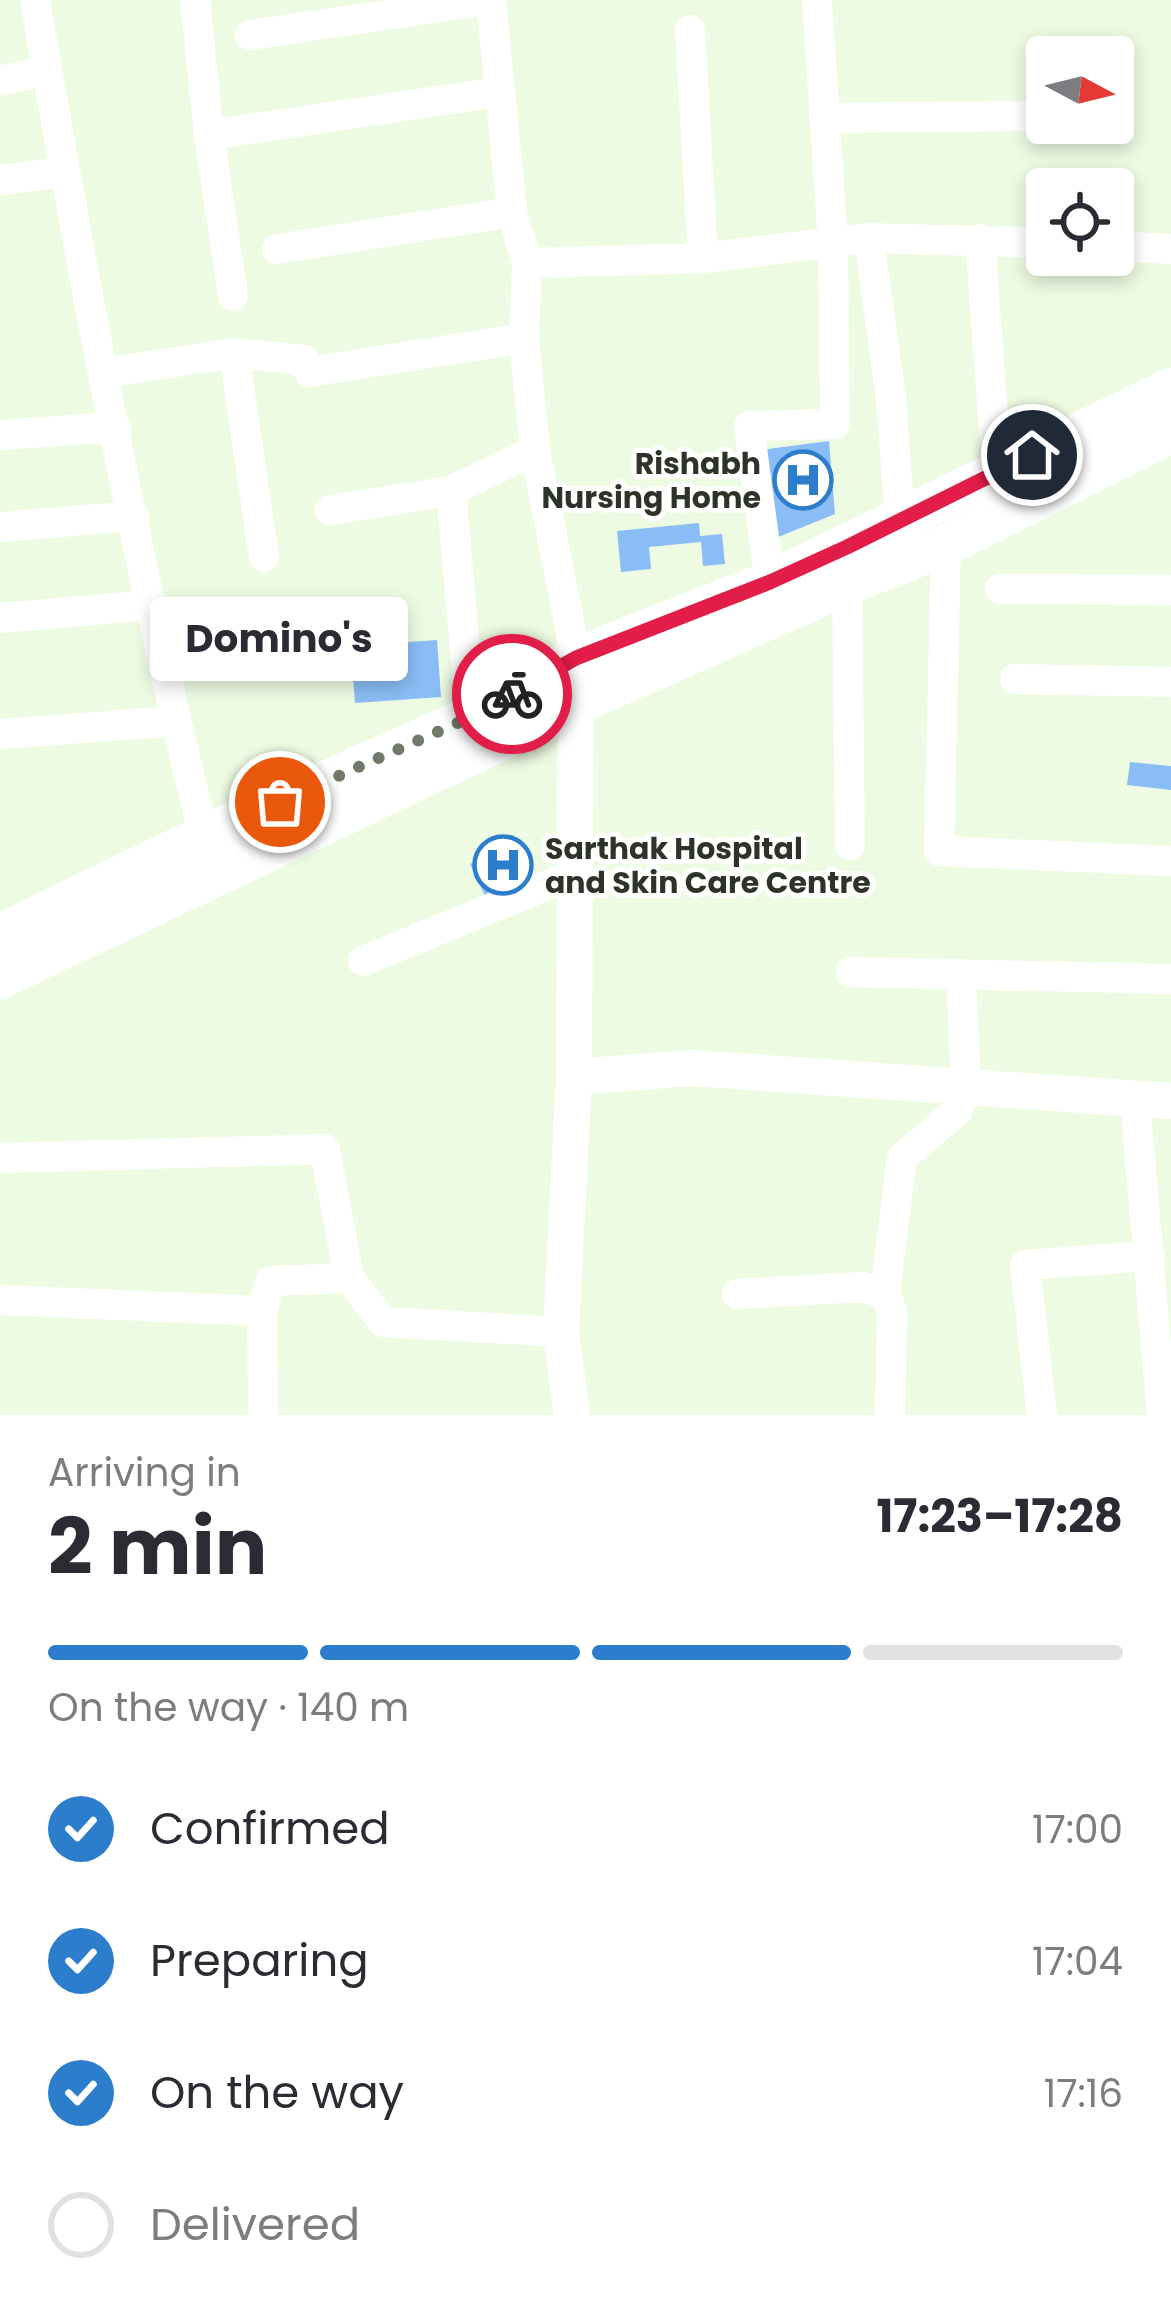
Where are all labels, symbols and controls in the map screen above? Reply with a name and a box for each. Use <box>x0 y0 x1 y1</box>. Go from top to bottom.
north arrow <box>1026 36 1134 144</box>
map controls <box>1026 36 1134 276</box>
button: locate <box>1026 168 1134 276</box>
pin <box>981 404 1083 506</box>
icon: home <box>999 422 1065 488</box>
place label: Rishabh Nursing Home <box>542 442 761 519</box>
hospital icon: Rishabh Nursing Home <box>772 449 834 511</box>
callout: Domino's <box>151 598 409 682</box>
text: Domino's <box>185 611 373 666</box>
courier <box>452 634 572 754</box>
icon: bike <box>479 661 545 727</box>
pin <box>229 751 331 853</box>
icon: bag <box>247 769 313 835</box>
place label: Sarthak Hospital and Skin Care Centre <box>545 827 871 904</box>
hospital icon: Sarthak Hospital and Skin Care Centre <box>472 834 534 896</box>
text: Arriving in <box>48 1445 241 1500</box>
text: 17:23–17:28 <box>876 1485 1123 1548</box>
text: 2 min <box>48 1492 267 1601</box>
text: On the way · 140 m <box>48 1680 409 1735</box>
icon: check <box>48 1796 114 1862</box>
text: Confirmed <box>150 1797 390 1860</box>
text: 17:00 <box>1032 1802 1123 1857</box>
icon: check <box>48 1928 114 1994</box>
text: Preparing <box>150 1929 369 1992</box>
text: 17:04 <box>1032 1934 1123 1989</box>
icon: check <box>48 2060 114 2126</box>
text: On the way <box>150 2061 404 2124</box>
text: 17:16 <box>1044 2066 1123 2121</box>
text: Delivered <box>150 2193 360 2256</box>

